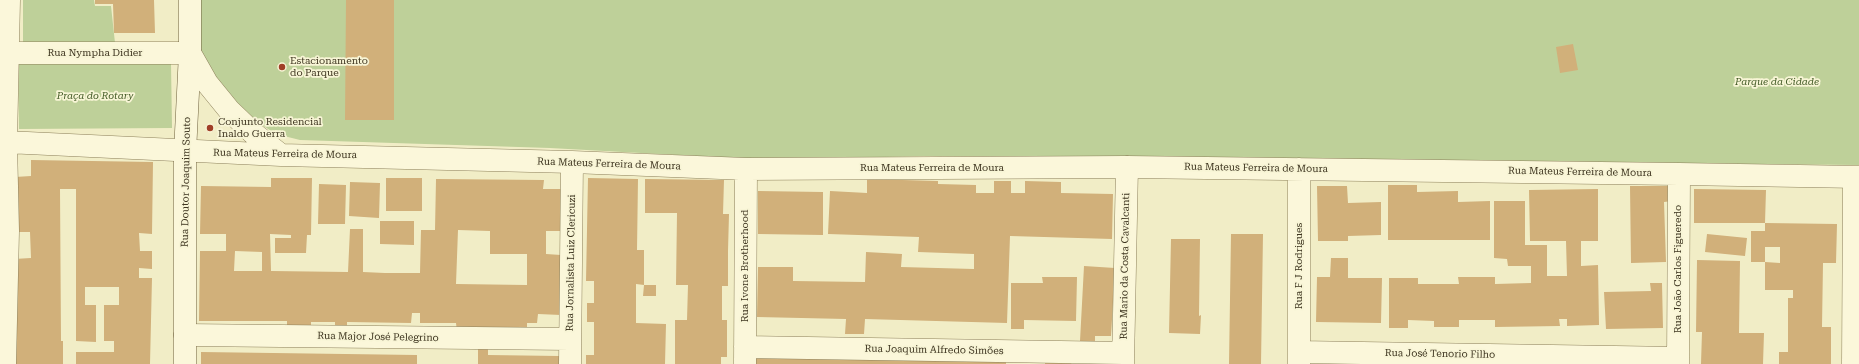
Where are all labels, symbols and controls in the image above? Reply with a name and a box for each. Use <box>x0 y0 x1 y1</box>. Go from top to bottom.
street label: Rua Nympha Didier <box>48 47 142 59</box>
place label: Estacionamento do Parque <box>290 55 368 78</box>
marker: Estacionamento do Parque <box>277 62 287 72</box>
park label: Parque da Cidade <box>1735 76 1819 88</box>
park label: Praça do Rotary <box>57 90 133 102</box>
place label: Conjunto Residencial Inaldo Guerra <box>218 116 322 140</box>
street label: Rua Doutor Joaquim Souto <box>179 117 193 247</box>
marker: Conjunto Residencial Inaldo Guerra <box>205 123 215 133</box>
street label: Rua Mateus Ferreira de Moura <box>213 147 357 161</box>
street label: Rua Mateus Ferreira de Moura <box>537 155 681 173</box>
street label: Rua Mateus Ferreira de Moura <box>1184 161 1328 175</box>
street label: Rua Mateus Ferreira de Moura <box>860 162 1004 174</box>
street label: Rua Mateus Ferreira de Moura <box>1508 165 1652 179</box>
street label: Rua Mario da Costa Cavalcanti <box>1118 193 1132 339</box>
street label: Rua Jornalista Luiz Clericuzi <box>564 194 578 332</box>
street label: Rua João Carlos Figueredo <box>1672 205 1684 333</box>
street label: Rua Ivone Brotherhood <box>739 210 751 322</box>
street label: Rua F J Rodrigues <box>1293 223 1305 309</box>
street label: Rua Major José Pelegrino <box>317 330 439 344</box>
street label: Rua Joaquim Alfredo Simões <box>864 343 1004 357</box>
street label: Rua José Tenorio Filho <box>1385 347 1495 361</box>

